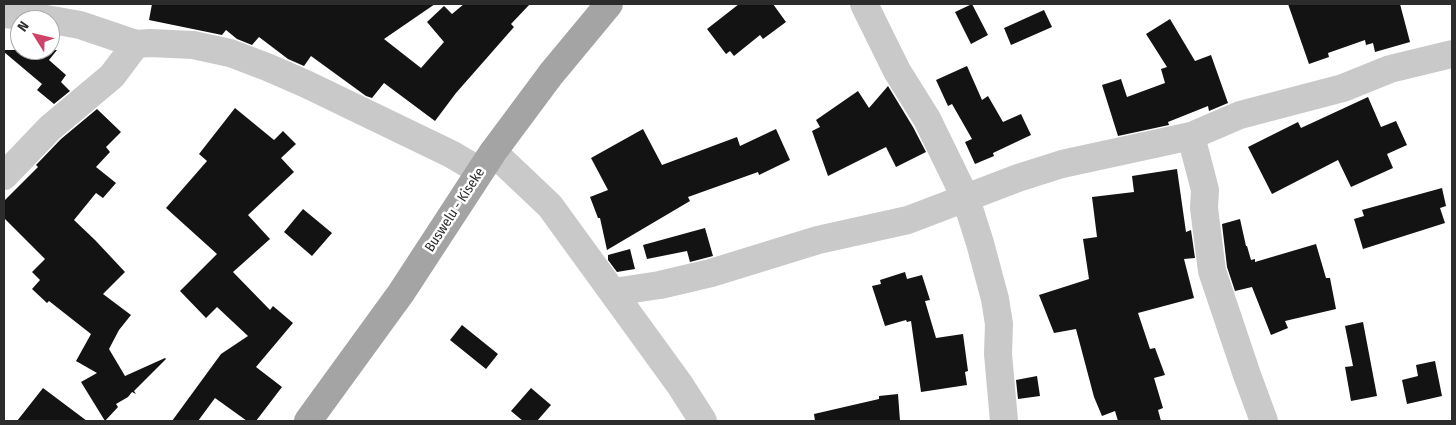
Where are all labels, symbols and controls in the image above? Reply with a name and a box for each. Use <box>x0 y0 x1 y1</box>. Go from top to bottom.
north arrow <box>10 10 60 60</box>
text: N <box>14 18 33 35</box>
street label: Buswelu - Kiseke <box>422 165 488 255</box>

